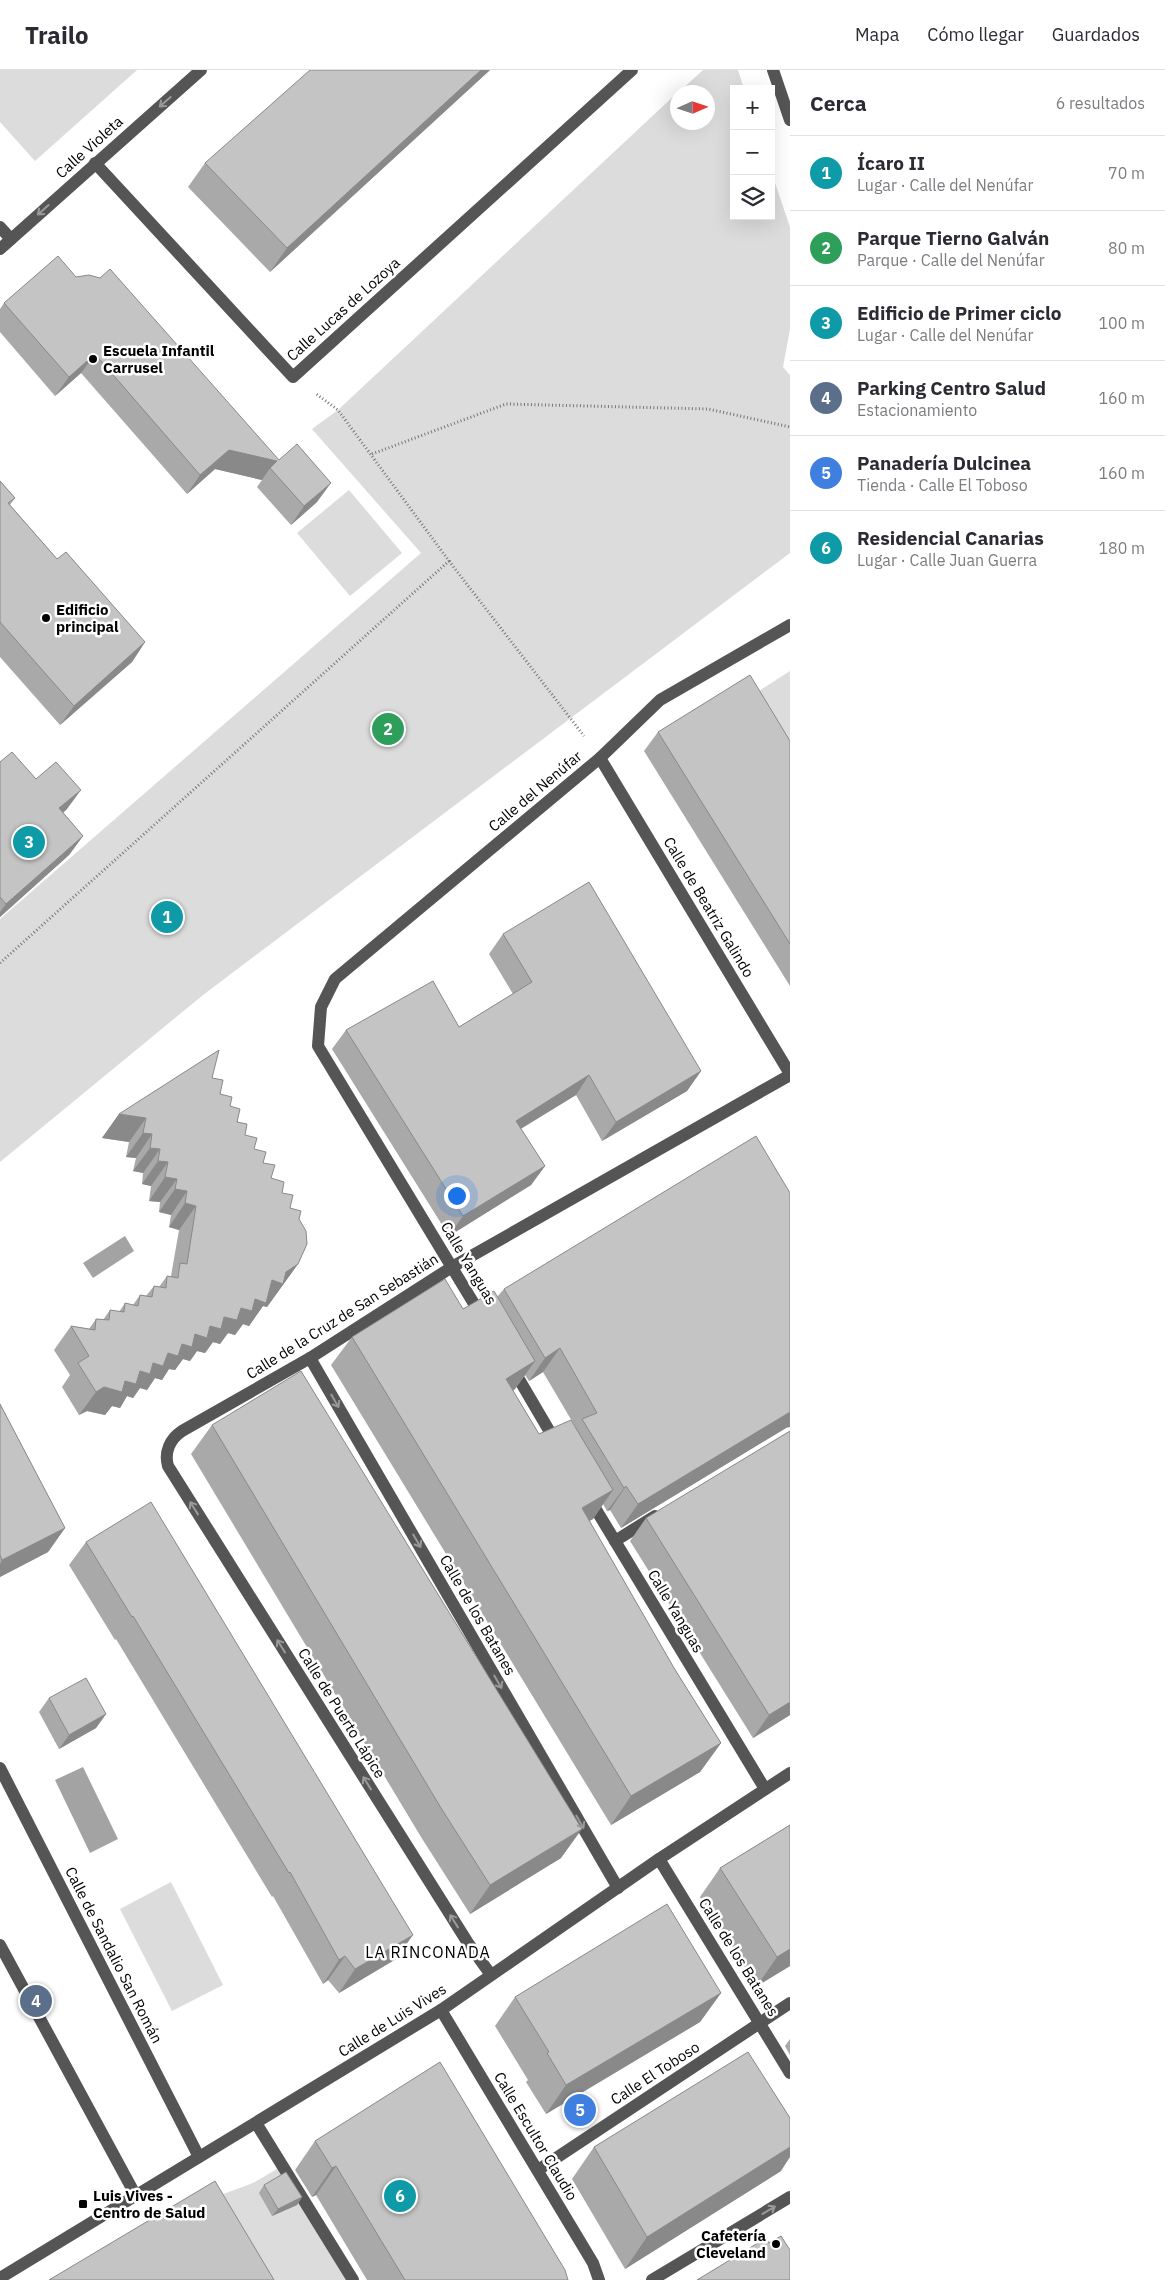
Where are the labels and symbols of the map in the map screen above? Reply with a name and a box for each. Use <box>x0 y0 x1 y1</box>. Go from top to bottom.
north arrow <box>670 85 715 130</box>
one-way arrow <box>158 96 171 108</box>
street label: Calle Violeta <box>51 112 127 182</box>
one-way arrow <box>37 204 50 216</box>
street label: Calle Lucas de Lozoya <box>282 253 404 365</box>
place label: Escuela Infantil Carrusel <box>103 341 215 377</box>
marker: Escuela Infantil Carrusel <box>87 353 99 365</box>
place label: Edificio principal <box>56 600 119 636</box>
marker: Edificio principal <box>40 612 52 624</box>
pin: 2 <box>372 710 404 748</box>
street label: Calle del Nenúfar <box>484 746 586 836</box>
pin: 3 <box>13 823 45 861</box>
street label: Calle de Beatriz Galindo <box>659 833 759 981</box>
pin: 1 <box>151 898 183 936</box>
your location <box>444 1183 470 1209</box>
street label: Calle Yanguas <box>437 1218 501 1308</box>
street label: Calle de la Cruz de San Sebastián <box>242 1249 442 1383</box>
one-way arrow <box>330 1393 340 1408</box>
one-way arrow <box>189 1502 199 1516</box>
one-way arrow <box>412 1534 422 1548</box>
street label: Calle de los Batanes <box>436 1551 520 1679</box>
street label: Calle Yanguas <box>644 1566 708 1656</box>
one-way arrow <box>275 1639 285 1653</box>
street label: Calle de Puerto Lápice <box>294 1644 390 1782</box>
one-way arrow <box>494 1674 504 1688</box>
one-way arrow <box>362 1777 372 1791</box>
one-way arrow <box>576 1814 585 1829</box>
street label: Calle de Sandalio San Román <box>61 1864 167 2046</box>
street label: Calle de los Batanes <box>695 1894 783 2020</box>
one-way arrow <box>449 1914 459 1928</box>
district label: LA RINCONADA <box>365 1942 491 1962</box>
street label: Calle de Luis Vives <box>334 1979 450 2061</box>
pin: 4 <box>20 1982 52 2020</box>
street label: Calle El Toboso <box>607 2037 703 2109</box>
street label: Calle Escultor Claudio <box>490 2068 582 2204</box>
pin: 5 <box>564 2091 596 2129</box>
pin: 6 <box>384 2177 416 2215</box>
place label: Luis Vives - Centro de Salud <box>93 2186 205 2222</box>
marker: Luis Vives - Centro de Salud <box>77 2198 89 2210</box>
one-way arrow <box>762 2204 776 2214</box>
place label: Cafetería Cleveland <box>696 2226 766 2262</box>
marker: Cafetería Cleveland <box>770 2238 782 2250</box>

